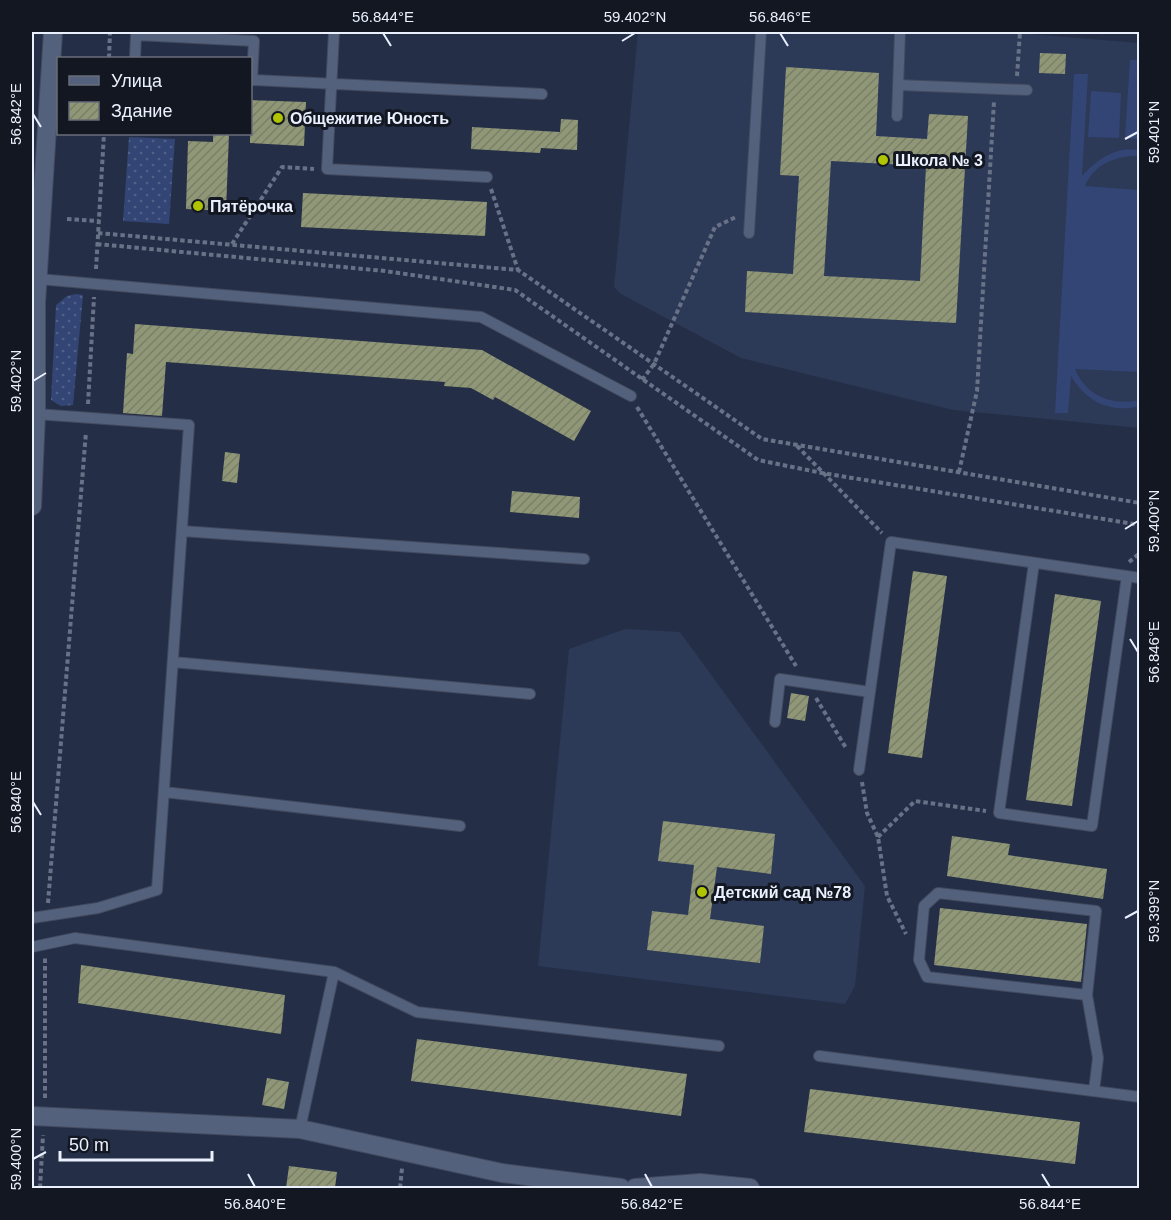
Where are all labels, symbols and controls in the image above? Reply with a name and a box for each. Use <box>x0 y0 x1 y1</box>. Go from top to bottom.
text: 56.844°E <box>352 8 414 25</box>
text: 59.402°N <box>604 8 666 25</box>
text: 56.846°E <box>749 8 811 25</box>
legend <box>57 57 252 135</box>
text: Улица <box>111 71 163 91</box>
text: 56.842°E <box>7 83 24 145</box>
text: Здание <box>111 101 172 121</box>
text: 59.401°N <box>1145 101 1162 163</box>
place label: Общежитие Юность <box>290 110 449 127</box>
marker: Общежитие Юность <box>271 111 285 125</box>
place label: Школа № 3 <box>895 152 983 169</box>
marker: Школа № 3 <box>876 153 890 167</box>
place label: Пятёрочка <box>210 198 293 215</box>
marker: Пятёрочка <box>191 199 205 213</box>
text: 59.402°N <box>7 350 24 412</box>
text: 59.400°N <box>1145 490 1162 552</box>
text: 56.846°E <box>1145 621 1162 683</box>
text: 56.840°E <box>7 771 24 833</box>
text: 59.399°N <box>1145 880 1162 942</box>
place label: Детский сад №78 <box>714 884 851 901</box>
marker: Детский сад №78 <box>695 885 709 899</box>
scale bar <box>60 1124 212 1162</box>
text: 59.400°N <box>7 1128 24 1190</box>
text: 50 m <box>69 1135 109 1155</box>
text: 56.840°E <box>224 1195 286 1212</box>
text: 56.842°E <box>621 1195 683 1212</box>
text: 56.844°E <box>1019 1195 1081 1212</box>

